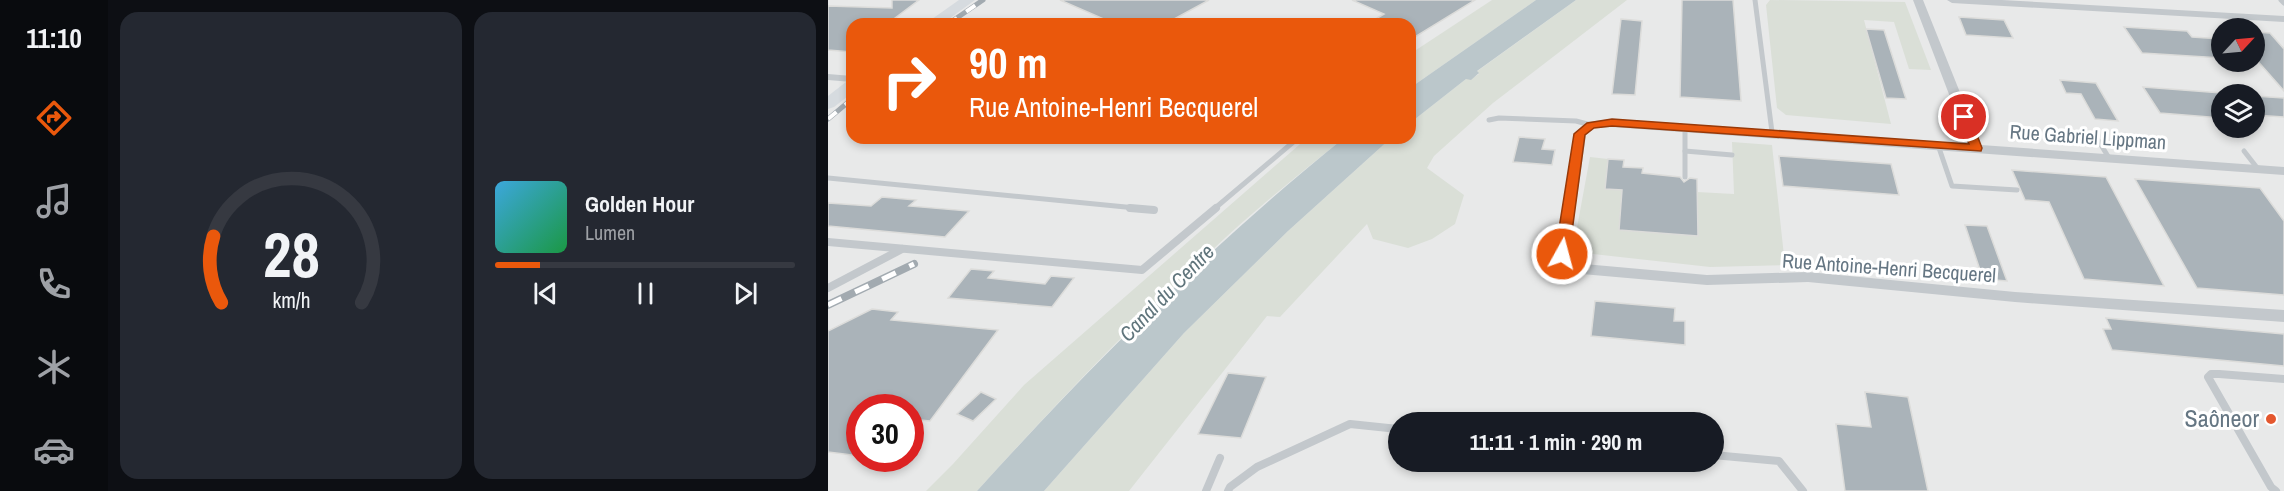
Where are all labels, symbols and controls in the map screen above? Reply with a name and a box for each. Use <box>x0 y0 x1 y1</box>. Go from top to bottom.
north arrow <box>2211 18 2265 72</box>
map controls <box>2211 18 2265 138</box>
text: 11:10 <box>26 20 82 56</box>
text: 90 m <box>969 35 1048 91</box>
icon: right <box>870 42 948 120</box>
button: layers <box>2211 84 2265 138</box>
text: Rue Antoine-Henri Becquerel <box>969 89 1258 125</box>
pin <box>1938 91 1989 142</box>
icon: directions <box>33 97 75 139</box>
icon: arrive <box>1947 100 1980 133</box>
street label: Rue Gabriel Lippman <box>2009 118 2167 155</box>
icon: music <box>33 180 75 222</box>
text: Golden Hour <box>585 189 694 219</box>
text: 28 <box>263 212 319 296</box>
text: Lumen <box>585 219 635 246</box>
position arrow <box>1530 222 1594 286</box>
water label: Canal du Centre <box>1113 237 1221 348</box>
street label: Rue Antoine-Henri Becquerel <box>1781 247 1997 288</box>
icon: phone <box>33 263 75 305</box>
icon: previous <box>529 277 562 310</box>
icon: pause <box>629 277 662 310</box>
icon: next <box>729 277 762 310</box>
text: km/h <box>272 286 310 315</box>
icon: climate <box>33 346 75 388</box>
speed limit sign: 30 <box>846 394 924 472</box>
place label: Saôneor <box>2185 402 2259 434</box>
marker: Saôneor <box>2264 412 2278 426</box>
text: 11:11 · 1 min · 290 m <box>1470 427 1642 457</box>
icon: car <box>33 429 75 471</box>

